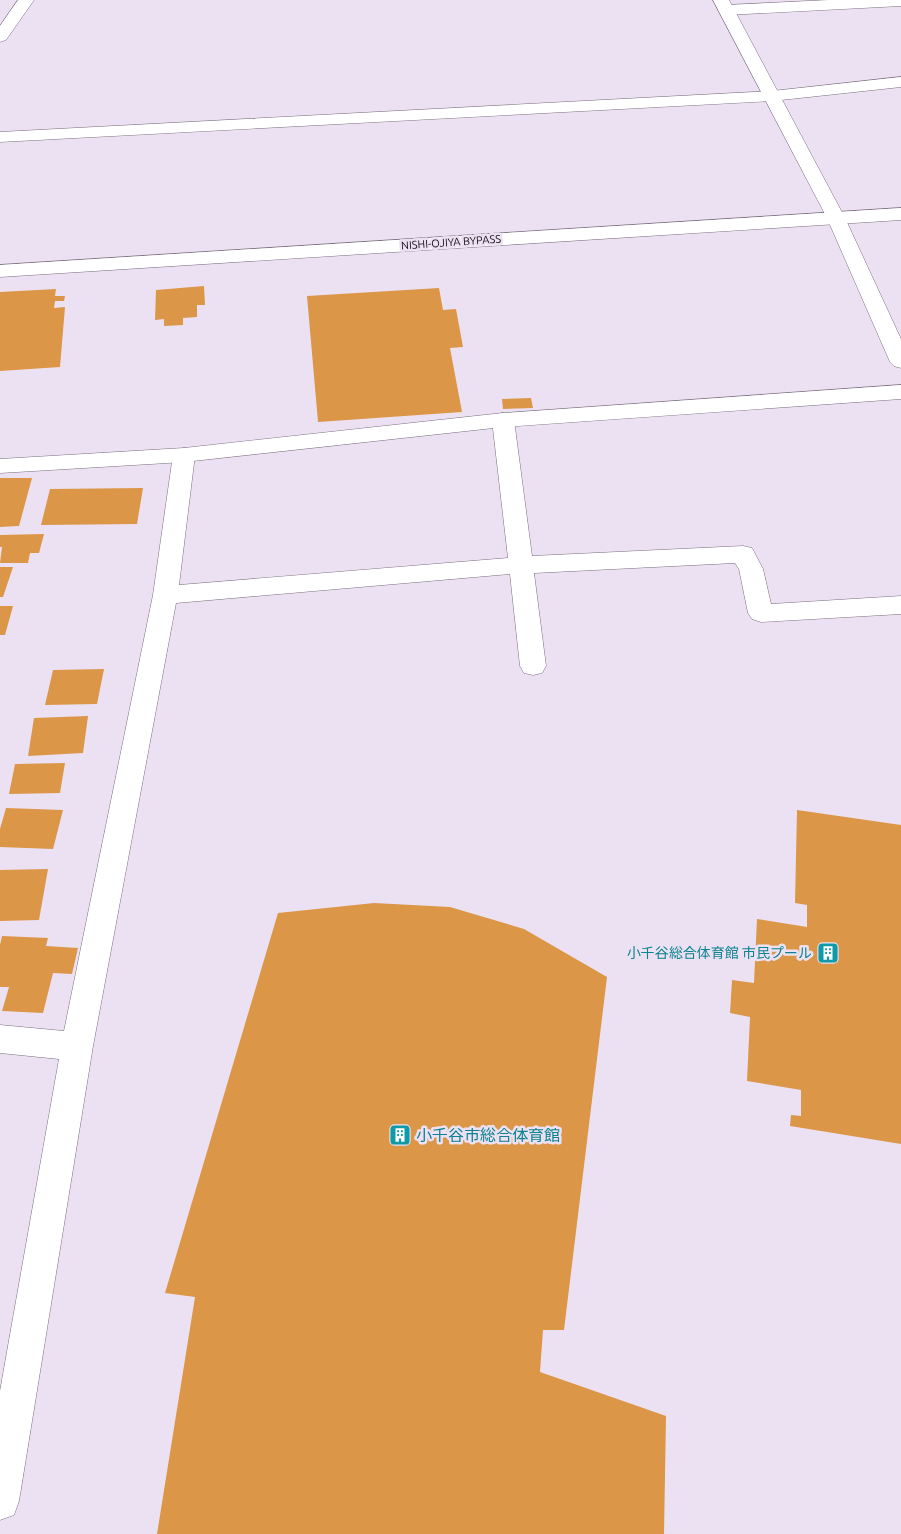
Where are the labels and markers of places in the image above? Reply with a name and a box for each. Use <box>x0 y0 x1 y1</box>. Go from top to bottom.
building icon: 小千谷総合体育館 市民プール <box>816 941 840 965</box>
place label: 小千谷総合体育館 市民プール <box>627 945 812 961</box>
building icon: 小千谷市総合体育館 <box>388 1123 412 1147</box>
place label: 小千谷市総合体育館 <box>416 1126 560 1144</box>

